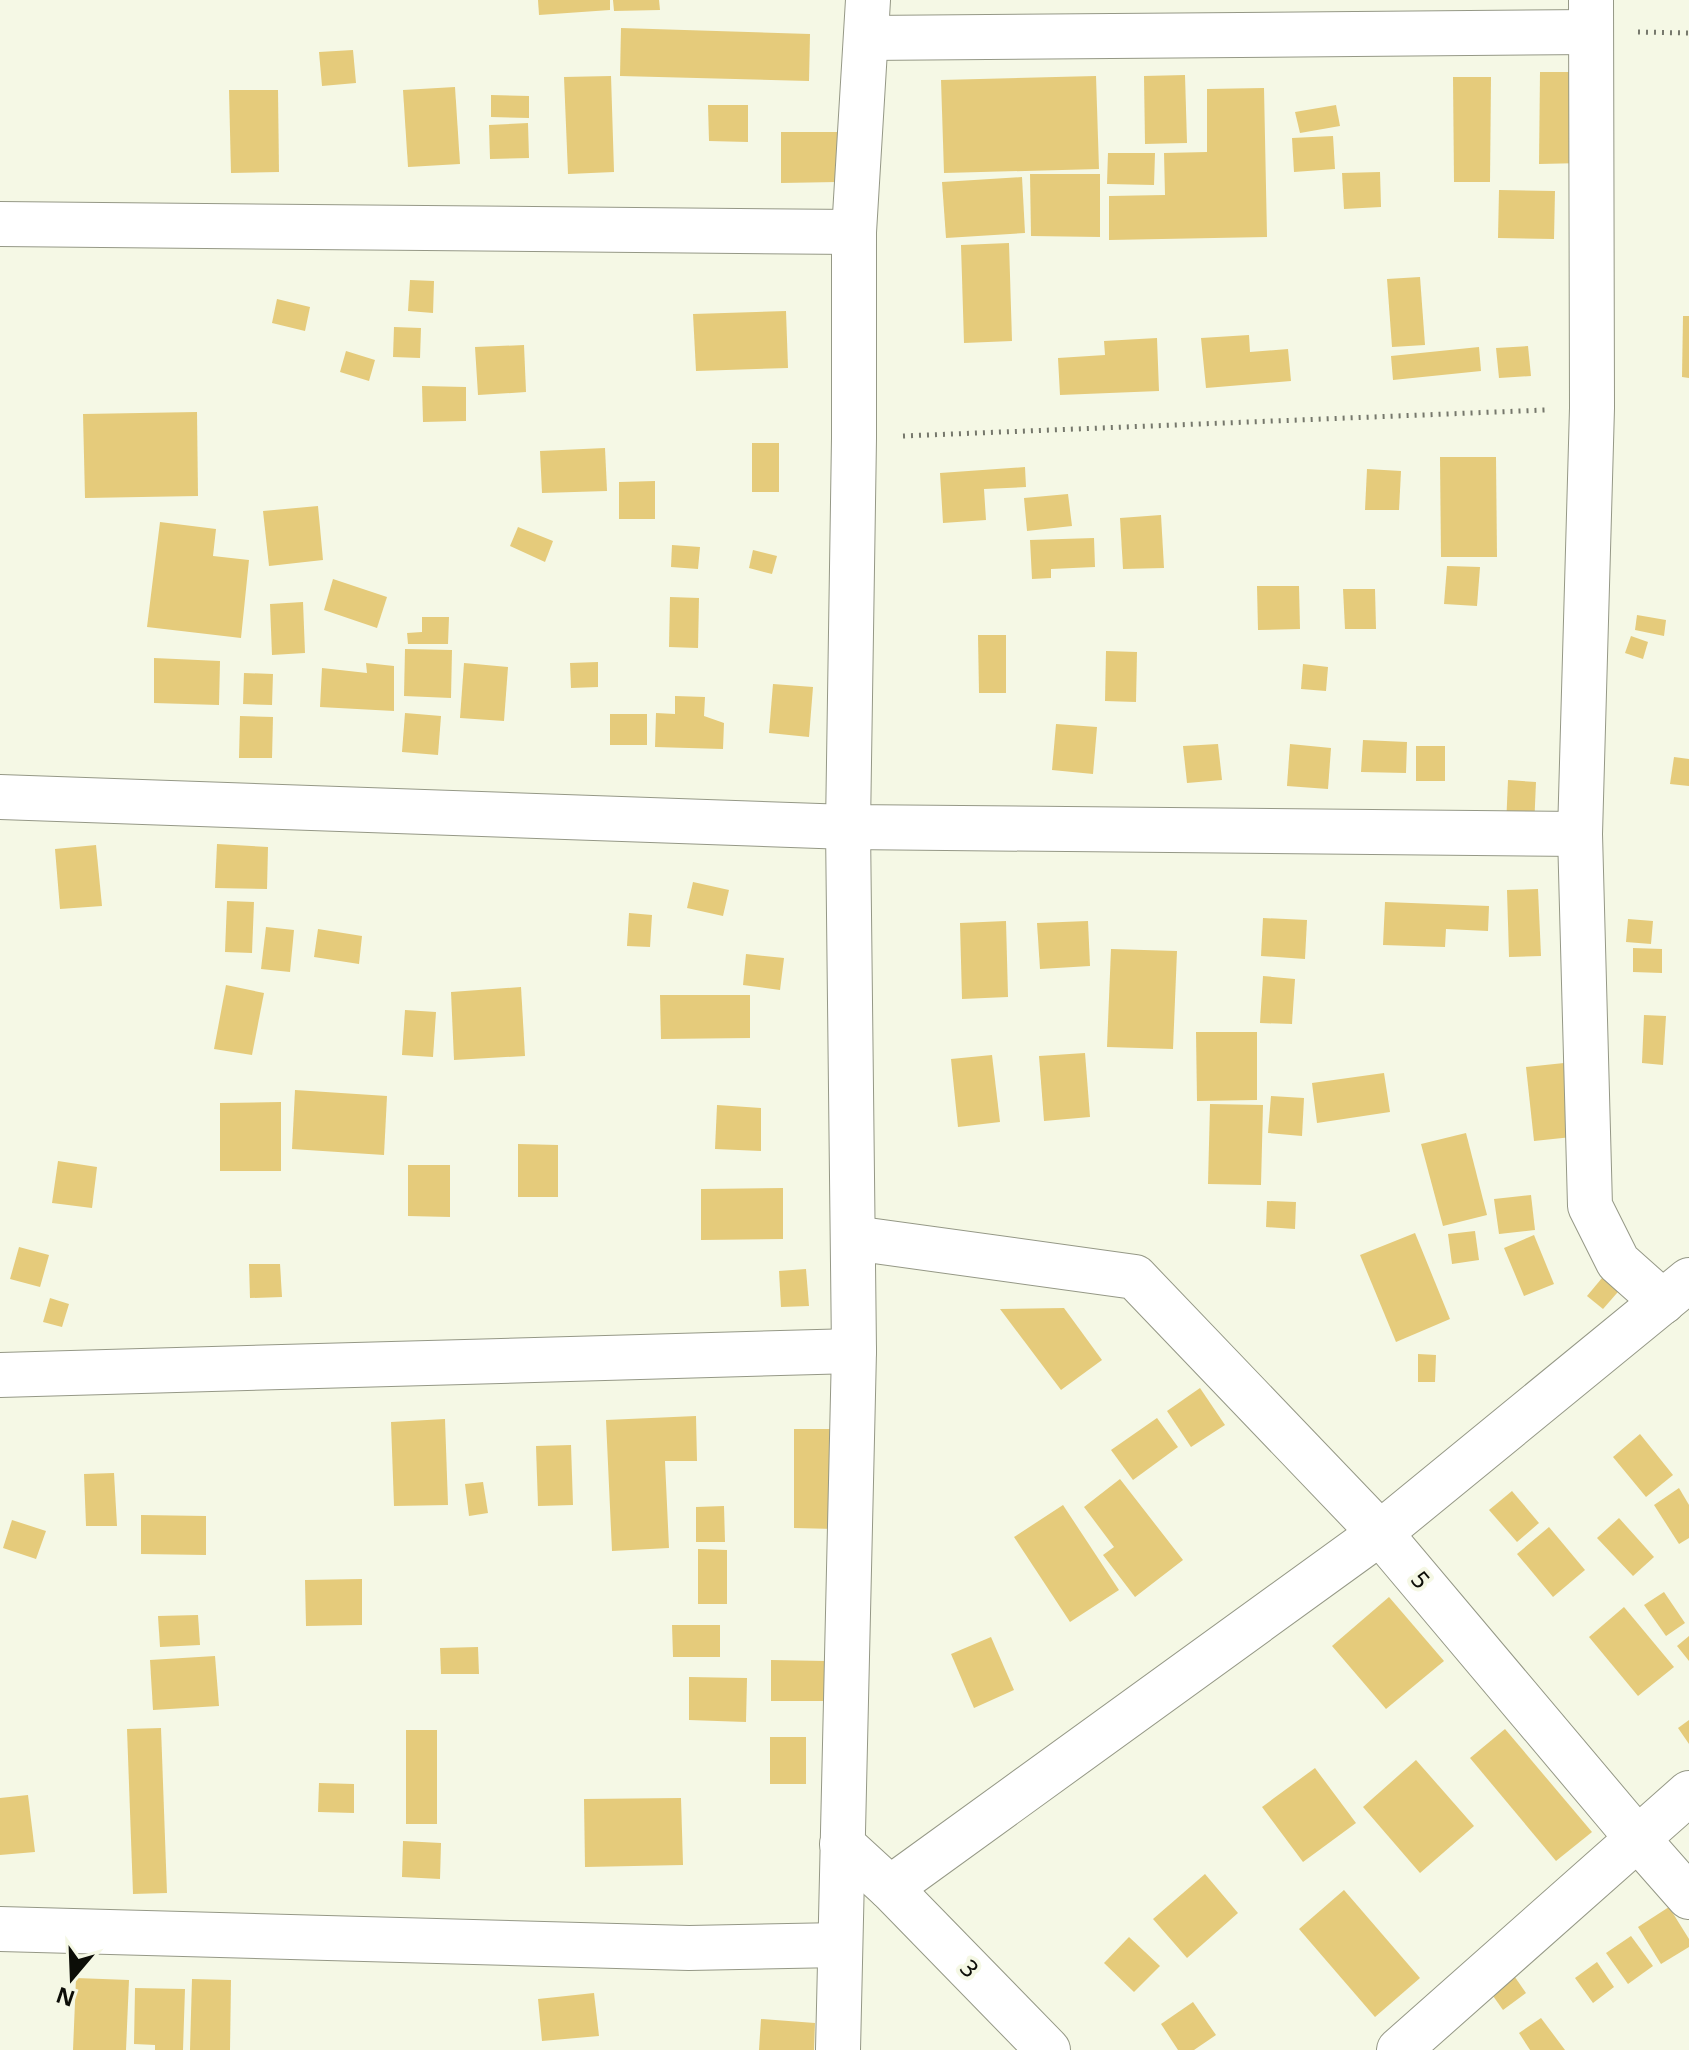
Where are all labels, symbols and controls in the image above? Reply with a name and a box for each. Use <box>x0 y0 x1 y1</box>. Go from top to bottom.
street label: 5 <box>1404 1563 1438 1595</box>
north arrow <box>32 1938 112 2018</box>
street label: 3 <box>953 1952 987 1984</box>
text: N <box>52 1981 79 2015</box>

